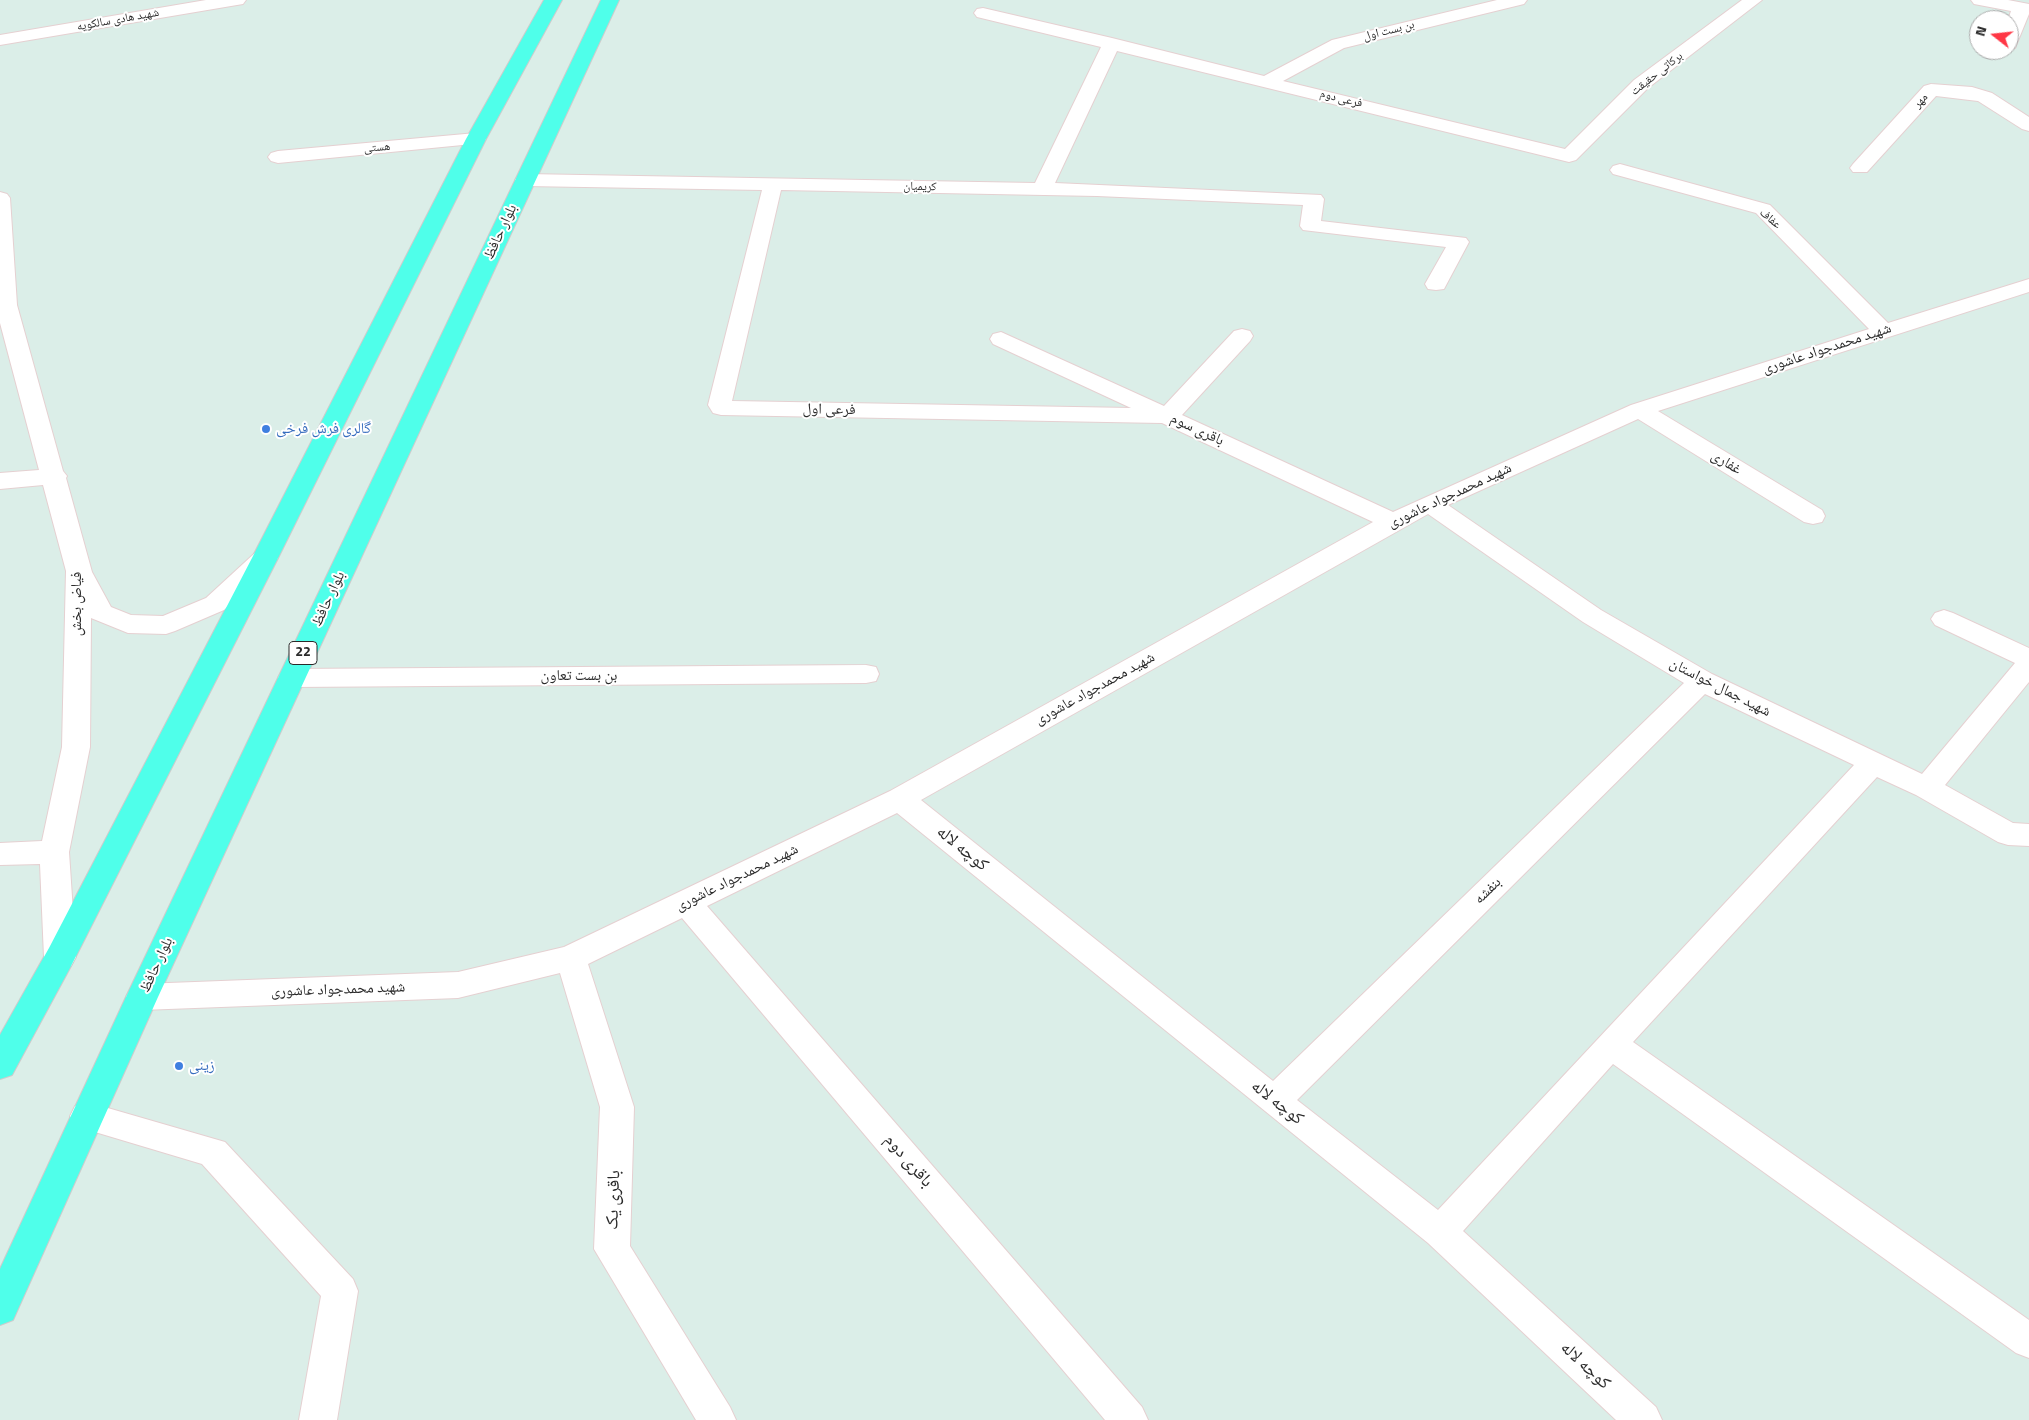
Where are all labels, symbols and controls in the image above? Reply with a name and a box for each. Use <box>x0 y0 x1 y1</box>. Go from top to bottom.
street label: شهید هادی سالکویه <box>76 6 160 34</box>
north arrow <box>1969 10 2019 60</box>
street label: بن بست اول <box>1362 18 1416 44</box>
text: N <box>1969 23 1991 39</box>
street label: برکاتی حقیقت <box>1628 49 1686 99</box>
street label: فرعی دوم <box>1318 87 1364 111</box>
street label: مهر <box>1911 91 1931 111</box>
street label: هستی <box>363 140 391 156</box>
street label: کریمیان <box>903 180 937 194</box>
street label: بلوار حافظ <box>480 202 522 262</box>
street label: عفاف <box>1756 206 1784 232</box>
street label: شهید محمدجواد عاشوری <box>1760 320 1894 378</box>
street label: فرعی اول <box>802 401 856 419</box>
street label: باقری سوم <box>1167 410 1227 450</box>
place label: گالری فرش فرخی <box>276 420 371 438</box>
marker: گالری فرش فرخی <box>260 423 272 435</box>
street label: غفاری <box>1708 447 1744 479</box>
street label: شهید محمدجواد عاشوری <box>1385 459 1515 533</box>
street label: بلوار حافظ <box>308 569 350 629</box>
street label: فیاض بخش <box>68 572 86 636</box>
road number: 22 <box>289 641 317 664</box>
street label: شهید محمدجواد عاشوری <box>1032 649 1158 729</box>
street label: شهید جمال خواستان <box>1666 655 1774 721</box>
street label: بن‌ بست تعاون <box>541 667 617 685</box>
street label: کوچه لاله <box>932 822 992 876</box>
street label: شهید محمدجواد عاشوری <box>673 840 801 916</box>
street label: بنفشه <box>1471 874 1505 908</box>
street label: بلوار حافظ <box>136 935 178 995</box>
street label: شهید محمدجواد عاشوری <box>270 979 406 1001</box>
place label: زینی <box>189 1057 215 1075</box>
marker: زینی <box>173 1060 185 1072</box>
street label: کوچه لاله <box>1246 1076 1308 1130</box>
street label: باقری دوم <box>879 1130 937 1192</box>
street label: باقری یک <box>602 1170 626 1230</box>
street label: کوچه لاله <box>1555 1337 1615 1395</box>

